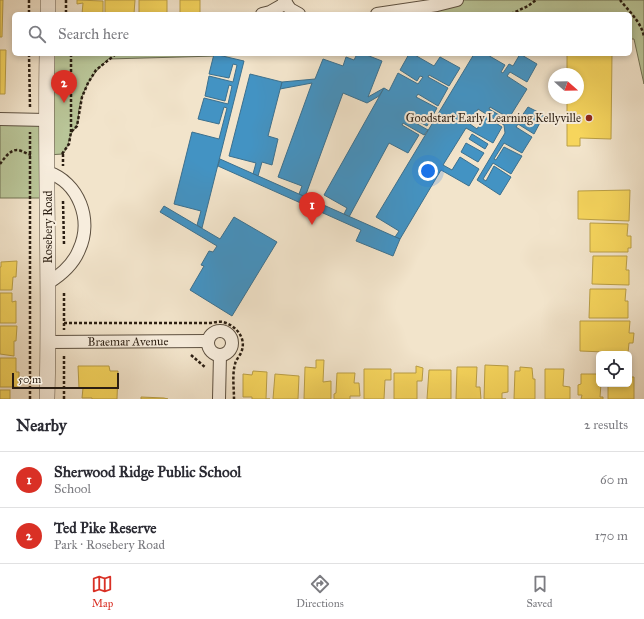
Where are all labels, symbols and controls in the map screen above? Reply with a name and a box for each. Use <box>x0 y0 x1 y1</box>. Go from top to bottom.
search box <box>12 12 632 56</box>
icon: search <box>26 23 48 45</box>
text: Search here <box>58 25 129 43</box>
north arrow <box>548 68 584 104</box>
pin: 2 <box>51 70 77 103</box>
place label: Goodstart Early Learning Kellyville <box>406 111 581 126</box>
marker: Goodstart Early Learning Kellyville <box>584 113 594 123</box>
your location <box>418 161 438 181</box>
street label: Rosebery Road <box>41 191 55 263</box>
pin: 1 <box>299 192 325 225</box>
street label: Braemar Avenue <box>88 334 168 349</box>
map controls <box>596 351 632 387</box>
button: locate <box>596 351 632 387</box>
scale bar <box>12 371 119 390</box>
text: 50 m <box>18 373 41 386</box>
text: Nearby <box>16 415 67 436</box>
text: 2 results <box>584 417 628 433</box>
text: Sherwood Ridge Public School <box>54 463 241 481</box>
text: 1 <box>26 472 32 488</box>
text: 60 m <box>600 472 628 488</box>
text: School <box>54 481 91 497</box>
text: Ted Pike Reserve <box>54 519 157 537</box>
text: 2 <box>26 528 32 544</box>
text: 170 m <box>595 528 628 544</box>
text: Park · Rosebery Road <box>54 537 165 553</box>
tab: Map <box>91 573 113 610</box>
tab: Directions <box>296 573 344 610</box>
tab: Saved <box>526 573 553 610</box>

